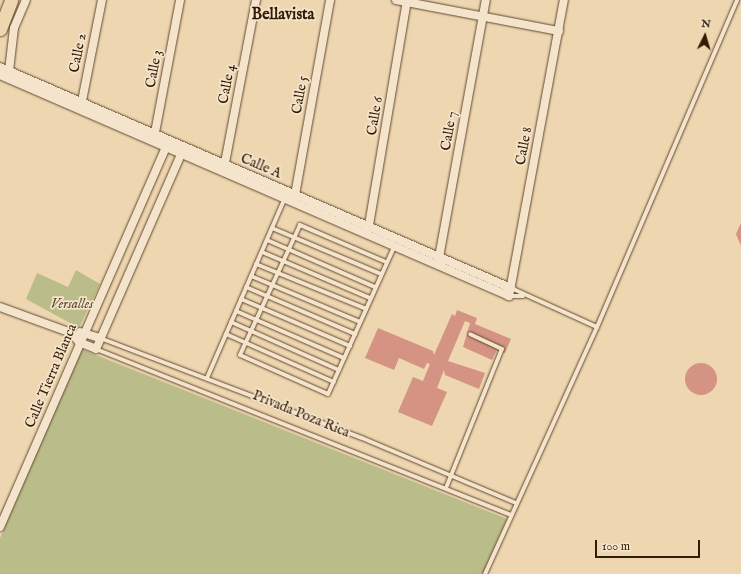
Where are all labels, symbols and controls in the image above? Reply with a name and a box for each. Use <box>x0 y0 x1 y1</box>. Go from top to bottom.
district label: Bellavista <box>252 5 314 25</box>
north arrow <box>685 16 725 56</box>
text: N <box>701 17 711 31</box>
street label: Calle 2 <box>66 32 90 74</box>
street label: Calle 3 <box>142 49 166 89</box>
street label: Calle 4 <box>215 63 239 105</box>
street label: Calle 5 <box>288 75 312 115</box>
street label: Calle 6 <box>363 95 387 137</box>
street label: Calle 7 <box>437 110 461 152</box>
street label: Calle 8 <box>512 125 536 167</box>
street label: Calle A <box>238 150 284 182</box>
park label: Versalles <box>51 296 93 312</box>
street label: Calle Tierra Blanca <box>21 321 81 431</box>
street label: Privada Poza Rica <box>250 387 352 441</box>
scale bar <box>597 532 702 558</box>
text: 100 m <box>602 539 630 554</box>

